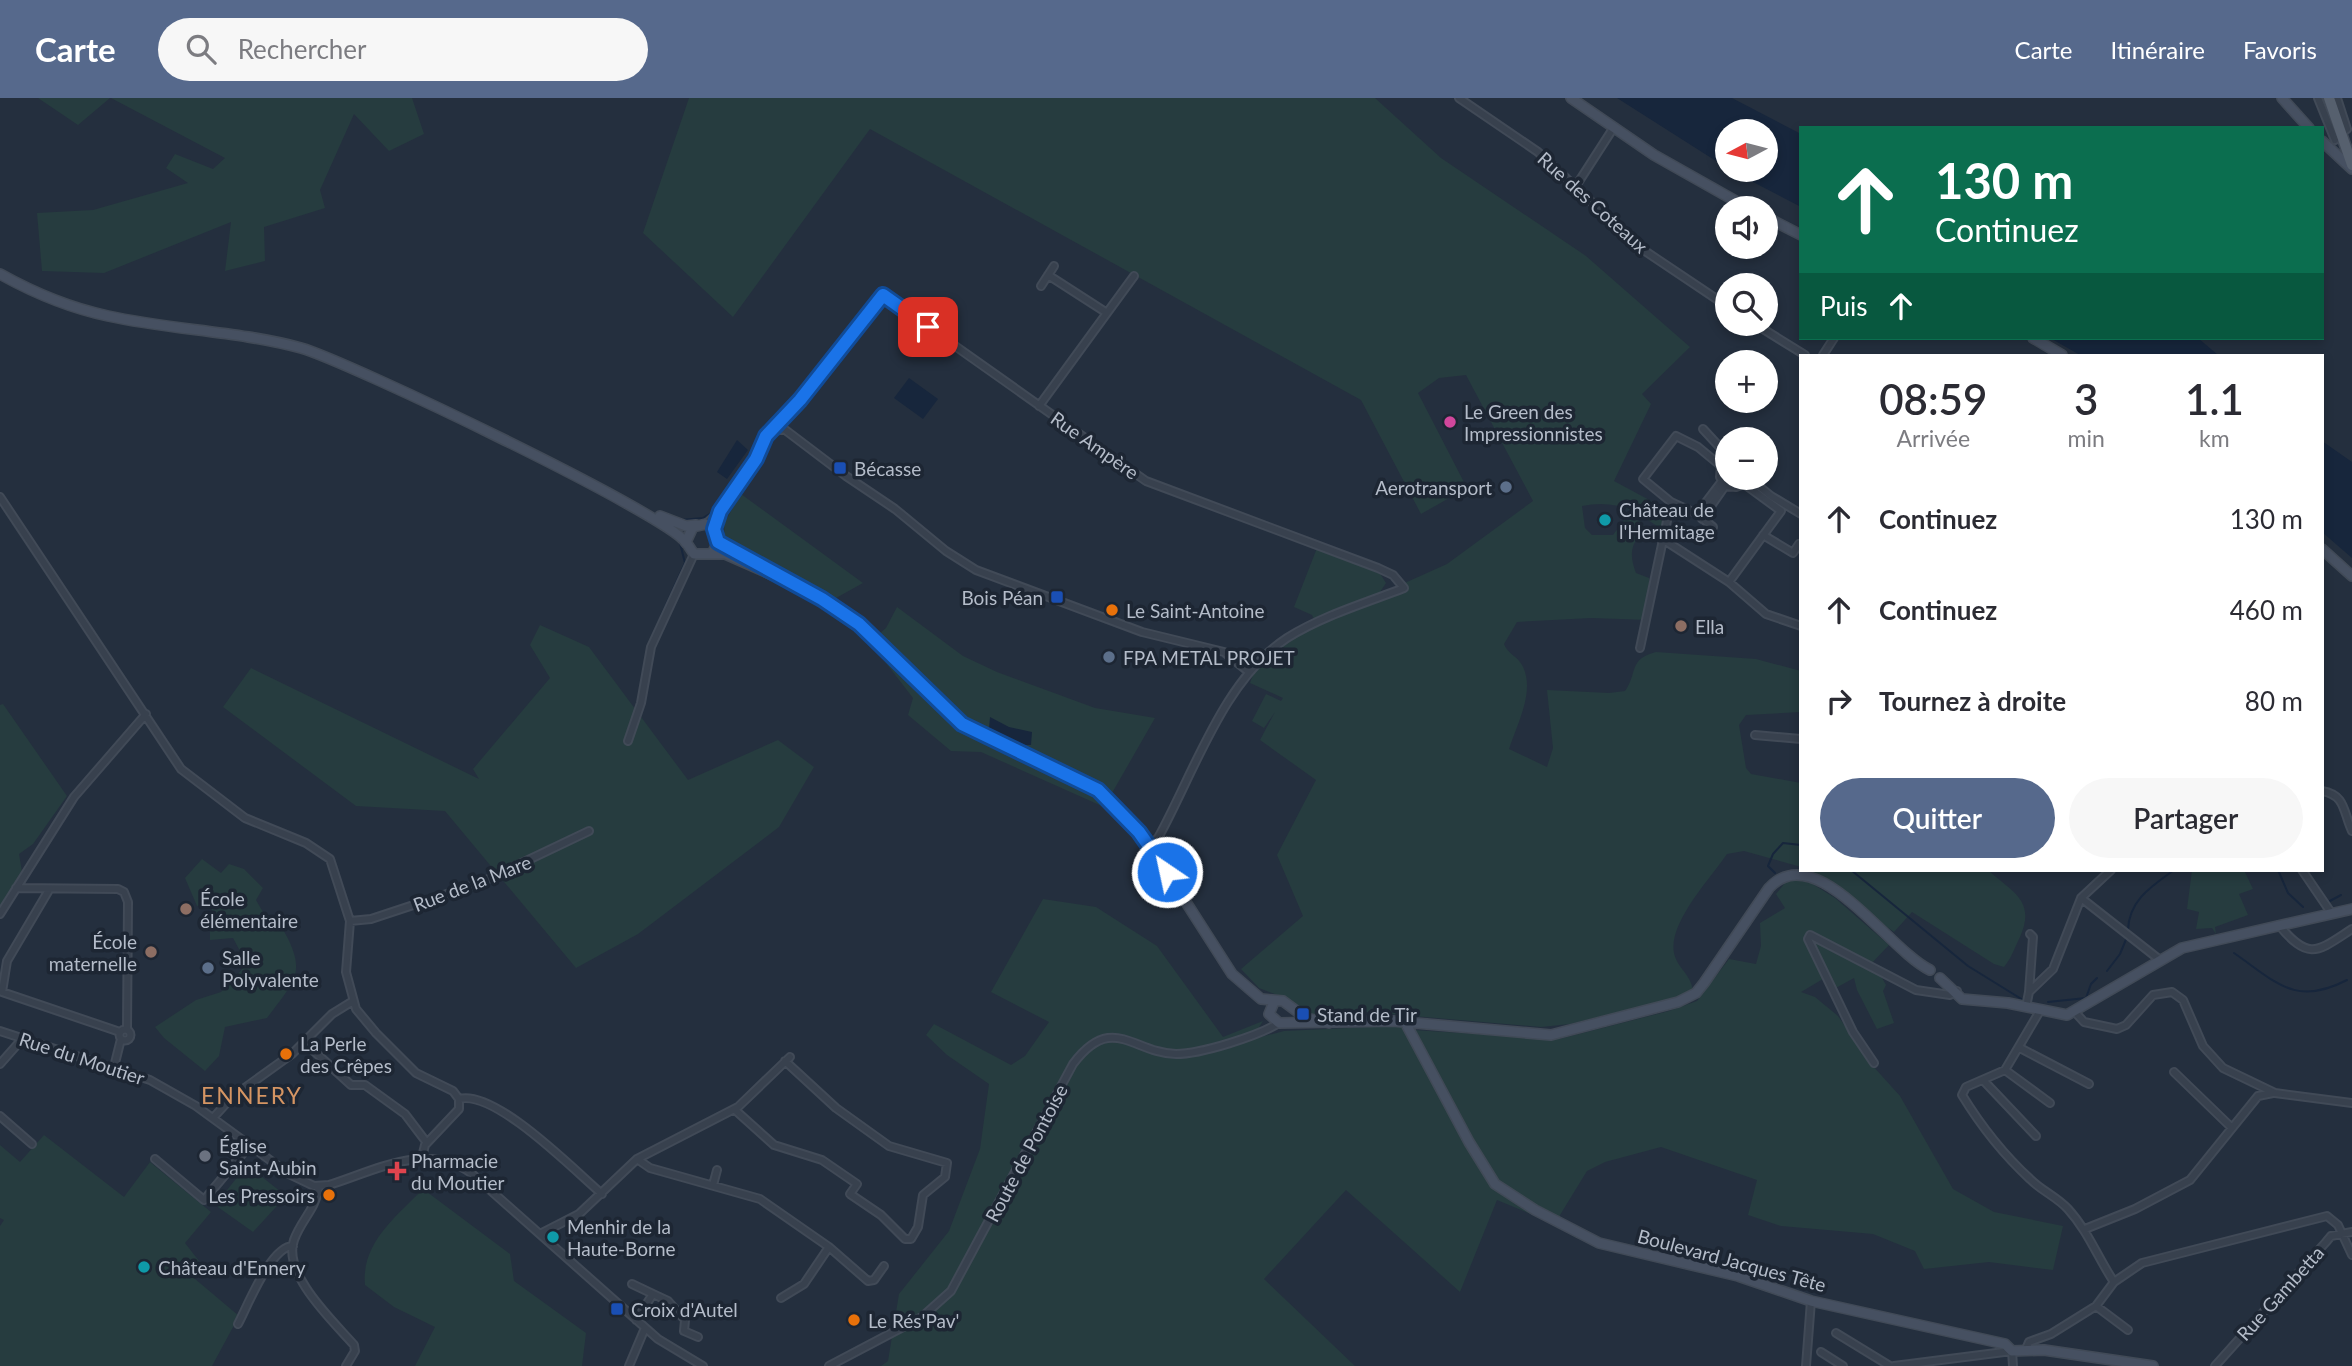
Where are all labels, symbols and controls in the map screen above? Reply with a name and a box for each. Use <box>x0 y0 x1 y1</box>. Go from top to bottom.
search box <box>158 18 648 81</box>
text: Carte <box>35 29 116 69</box>
icon: search <box>182 30 220 68</box>
text: Rechercher <box>238 33 367 65</box>
text: Carte <box>2015 35 2073 64</box>
text: Itinéraire <box>2111 35 2205 64</box>
text: Favoris <box>2243 35 2317 64</box>
north arrow <box>1715 119 1778 182</box>
map controls <box>1715 119 1778 490</box>
street label: Rue des Coteaux <box>1533 147 1653 258</box>
text: 130 m <box>1935 151 2073 209</box>
icon: ahead <box>1820 154 1911 245</box>
button: sound <box>1715 196 1778 259</box>
text: Continuez <box>1935 210 2079 249</box>
button: search <box>1715 273 1778 336</box>
icon: ahead <box>1882 287 1920 325</box>
text: Puis <box>1820 290 1868 322</box>
pin <box>898 297 958 357</box>
icon: arrive <box>909 308 947 346</box>
button: + <box>1715 350 1778 413</box>
text: 08:59 <box>1879 374 1987 424</box>
text: 3 <box>2074 374 2098 424</box>
text: 1.1 <box>2185 374 2244 424</box>
place label: Le Green des Impressionnistes <box>1464 400 1603 445</box>
street label: Rue Ampère <box>1047 406 1143 484</box>
marker: Le Green des Impressionnistes <box>1442 414 1458 430</box>
text: Arrivée <box>1896 424 1970 452</box>
text: min <box>2068 424 2105 452</box>
text: km <box>2199 424 2230 452</box>
button: − <box>1715 427 1778 490</box>
place label: Bécasse <box>854 457 921 480</box>
marker: Bécasse <box>832 460 848 476</box>
place label: Aerotransport <box>1375 476 1492 499</box>
marker: Aerotransport <box>1498 479 1514 495</box>
place label: Château de l'Hermitage <box>1619 498 1715 543</box>
icon: ahead <box>1820 500 1858 538</box>
text: Continuez <box>1879 503 1997 535</box>
text: 130 m <box>2230 503 2303 535</box>
marker: Château de l'Hermitage <box>1597 512 1613 528</box>
place label: Bois Péan <box>961 586 1043 609</box>
marker: Bois Péan <box>1049 589 1065 605</box>
icon: ahead <box>1820 591 1858 629</box>
text: Continuez <box>1879 594 1997 626</box>
text: 460 m <box>2230 594 2303 626</box>
place label: Le Saint-Antoine <box>1126 599 1265 622</box>
marker: Le Saint-Antoine <box>1104 602 1120 618</box>
place label: Ella <box>1695 615 1724 638</box>
marker: Ella <box>1673 618 1689 634</box>
place label: FPA METAL PROJET <box>1123 646 1295 669</box>
marker: FPA METAL PROJET <box>1101 649 1117 665</box>
icon: right <box>1820 682 1858 720</box>
text: Tournez à droite <box>1879 685 2066 717</box>
text: 80 m <box>2245 685 2303 717</box>
button: Quitter <box>1820 778 2055 858</box>
button: Partager <box>2069 778 2303 858</box>
position arrow <box>1130 835 1204 909</box>
street label: Rue de la Mare <box>410 850 534 916</box>
place label: École élémentaire <box>200 887 298 932</box>
marker: École élémentaire <box>178 901 194 917</box>
place label: École maternelle <box>49 930 137 975</box>
marker: École maternelle <box>143 944 159 960</box>
place label: Salle Polyvalente <box>222 946 319 991</box>
marker: Salle Polyvalente <box>200 960 216 976</box>
place label: Stand de Tir <box>1317 1003 1417 1026</box>
marker: Stand de Tir <box>1295 1006 1311 1022</box>
street label: Rue du Moutier <box>16 1027 148 1089</box>
place label: La Perle des Crêpes <box>300 1032 392 1077</box>
marker: La Perle des Crêpes <box>278 1046 294 1062</box>
street label: Route de Pontoise <box>980 1080 1072 1226</box>
district label: ENNERY <box>201 1081 303 1109</box>
place label: Église Saint-Aubin <box>219 1134 317 1179</box>
marker: Église Saint-Aubin <box>197 1148 213 1164</box>
place label: Pharmacie du Moutier <box>411 1149 505 1194</box>
marker: Pharmacie du Moutier <box>389 1163 405 1179</box>
place label: Les Pressoirs <box>208 1184 315 1207</box>
marker: Les Pressoirs <box>321 1187 337 1203</box>
place label: Menhir de la Haute-Borne <box>567 1215 676 1260</box>
street label: Boulevard Jacques Tête <box>1635 1224 1829 1296</box>
marker: Menhir de la Haute-Borne <box>545 1229 561 1245</box>
street label: Rue Gambetta <box>2232 1241 2328 1345</box>
place label: Château d'Ennery <box>158 1256 306 1279</box>
marker: Château d'Ennery <box>136 1259 152 1275</box>
place label: Croix d'Autel <box>631 1298 738 1321</box>
marker: Croix d'Autel <box>609 1301 625 1317</box>
place label: Le Rés'Pav' <box>868 1309 959 1332</box>
marker: Le Rés'Pav' <box>846 1312 862 1328</box>

